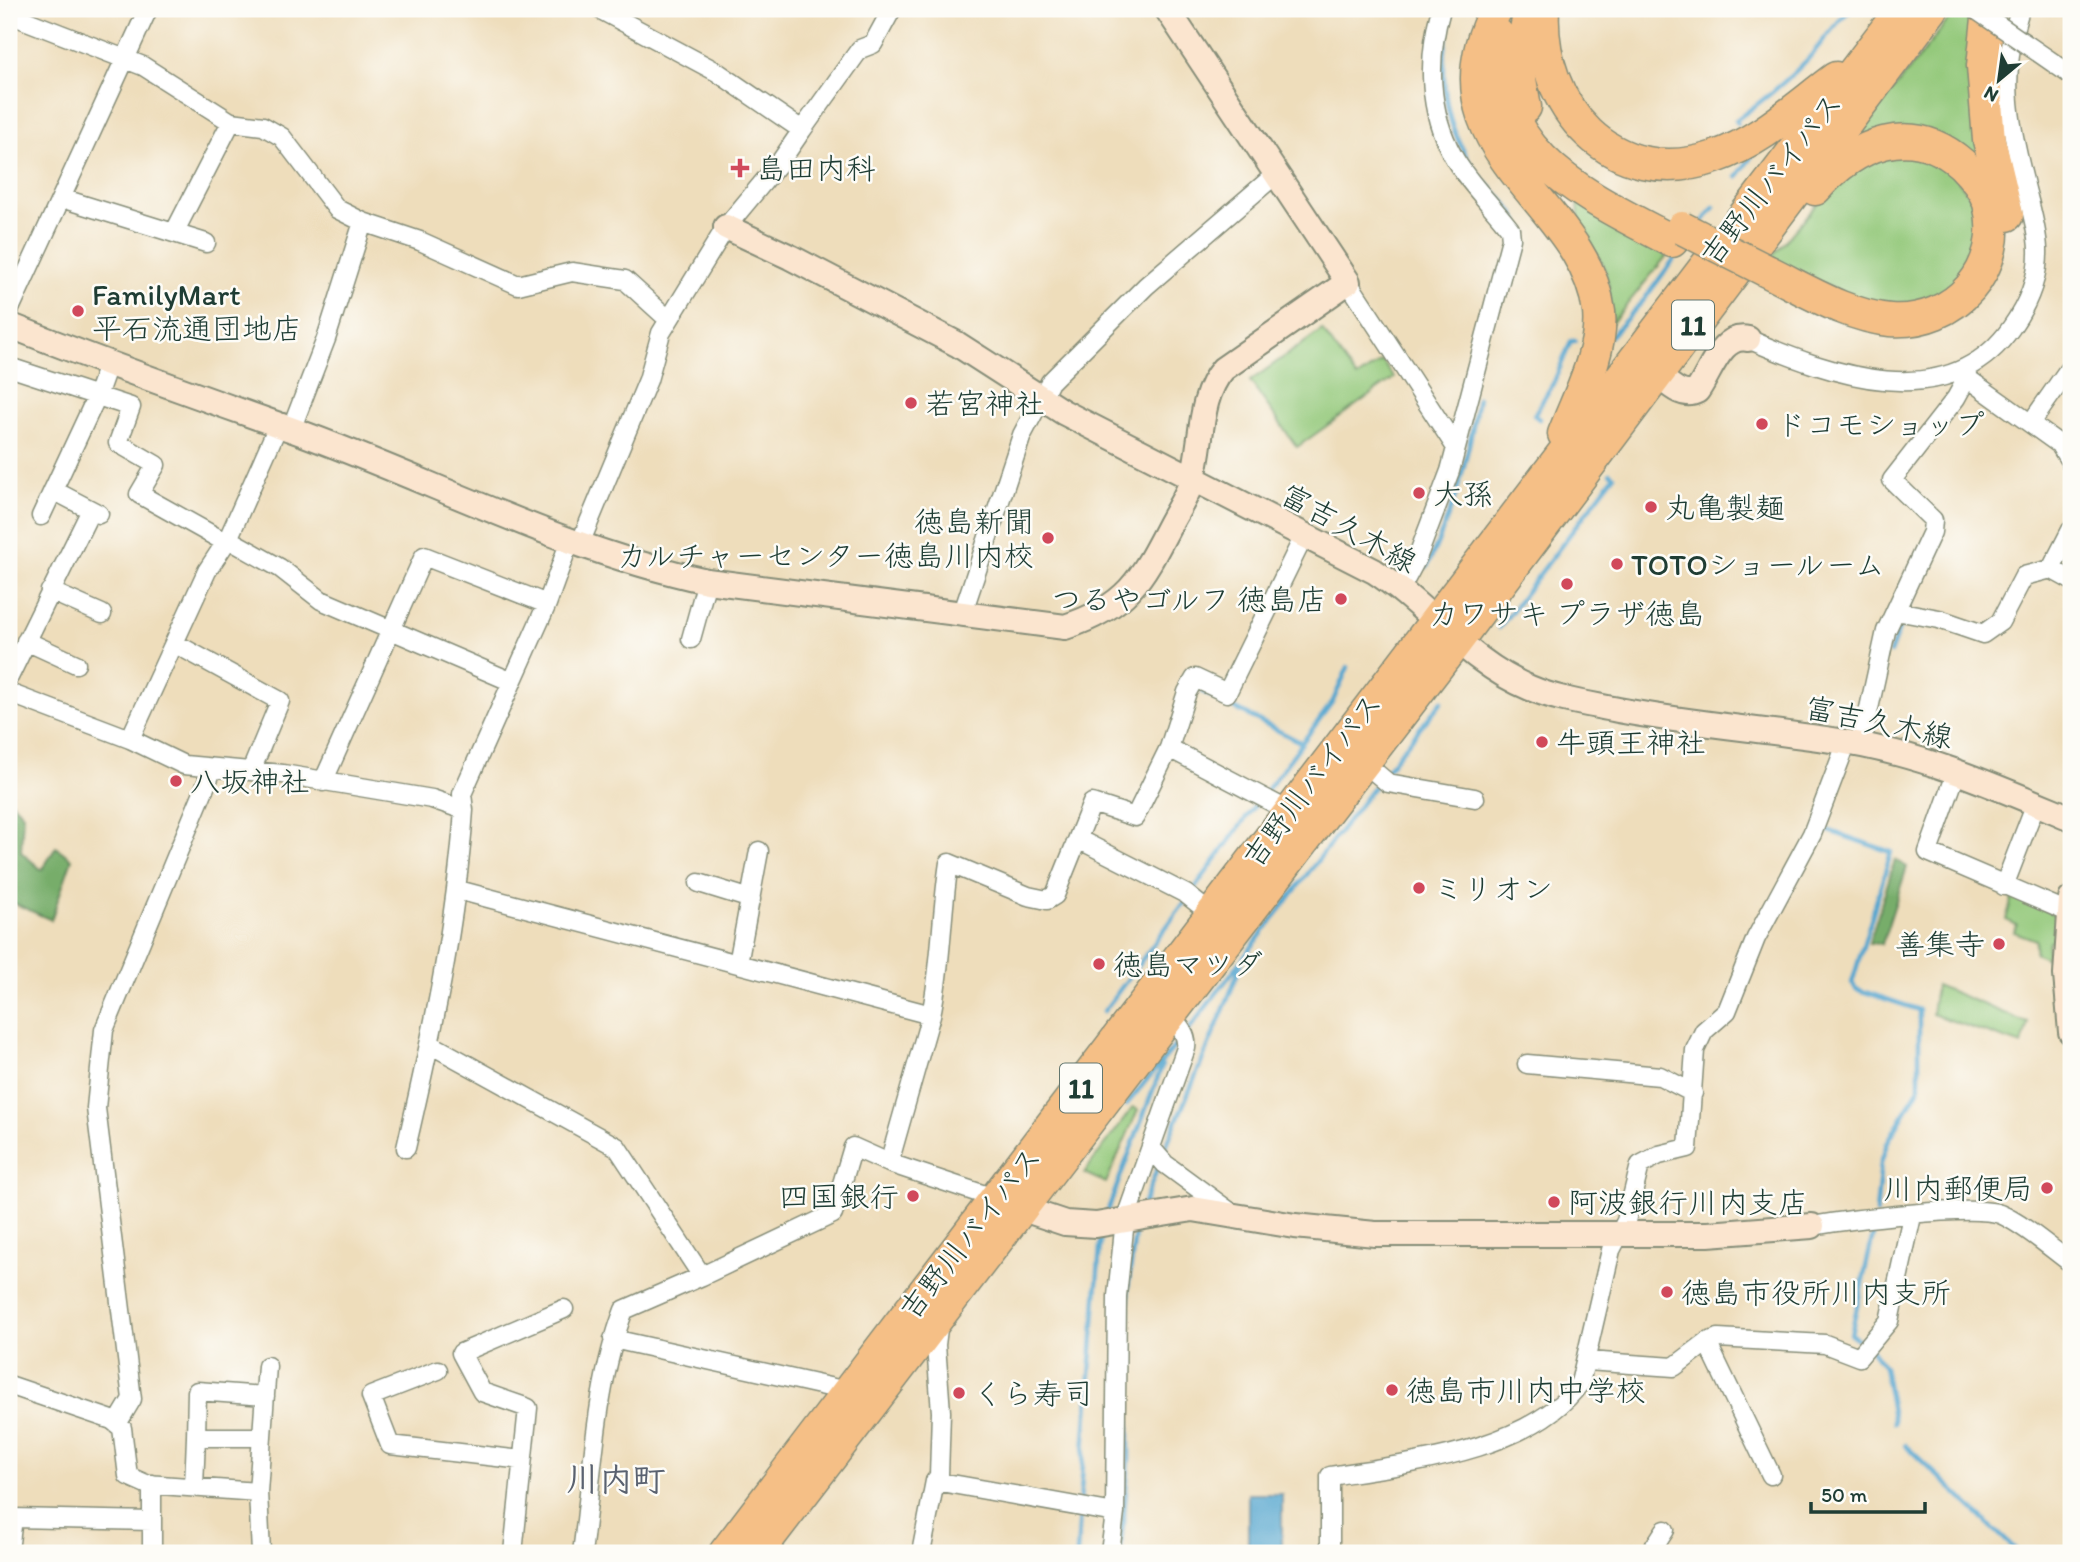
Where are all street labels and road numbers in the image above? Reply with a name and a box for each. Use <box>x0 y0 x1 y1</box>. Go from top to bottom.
street label: 吉野川バイパス <box>1692 85 1850 273</box>
road number: 11 <box>1672 300 1714 350</box>
street label: 富吉久木線 <box>1274 475 1424 581</box>
street label: 吉野川バイパス <box>1234 685 1390 875</box>
street label: 富吉久木線 <box>1802 688 1956 756</box>
road number: 11 <box>1060 1064 1102 1112</box>
street label: 吉野川バイパス <box>891 1139 1049 1327</box>

